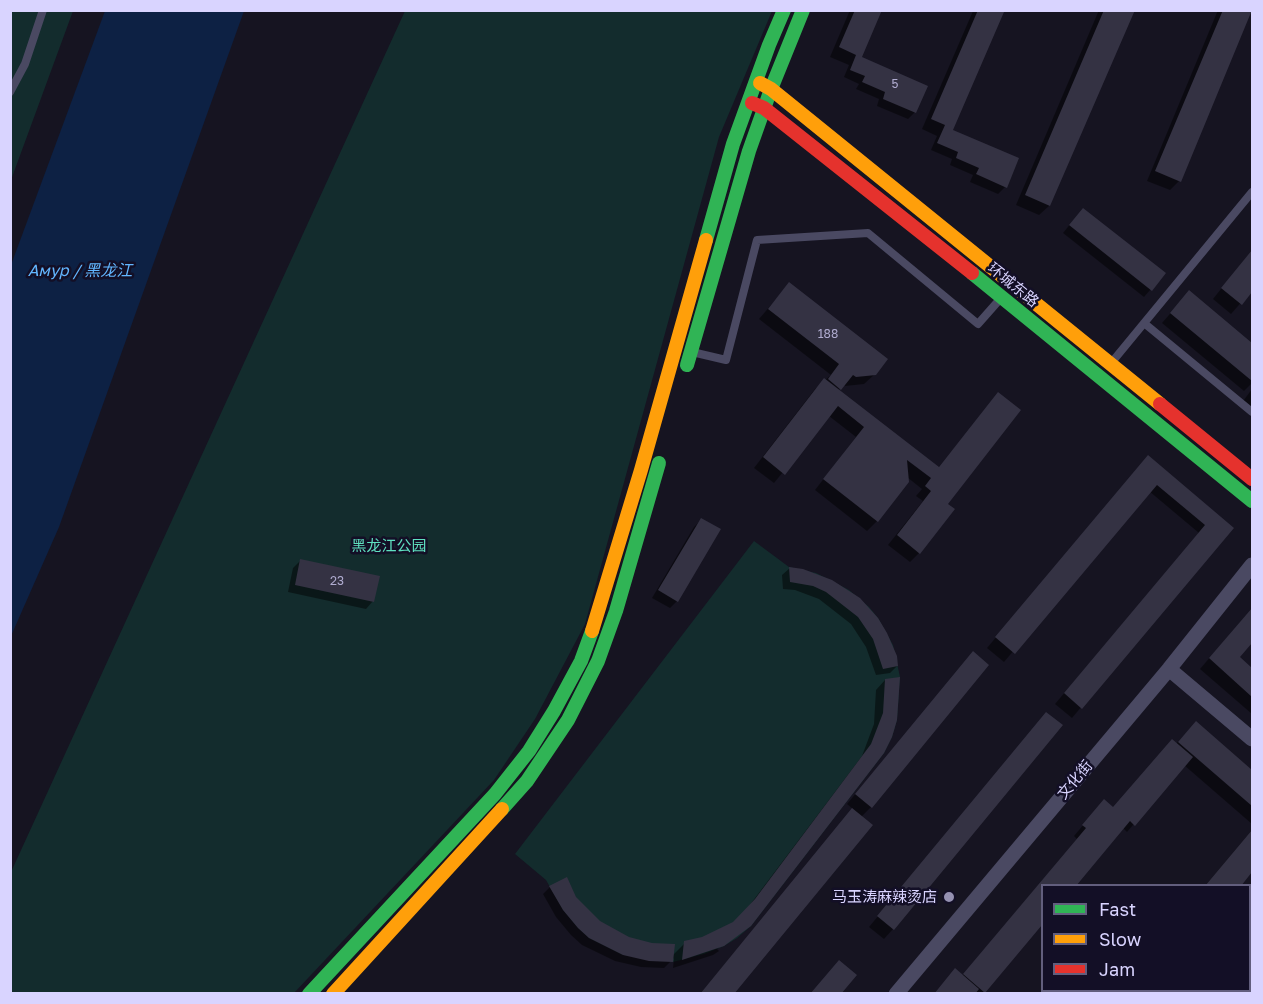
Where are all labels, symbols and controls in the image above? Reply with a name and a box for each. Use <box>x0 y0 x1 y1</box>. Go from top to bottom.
house number: 5 <box>892 77 898 91</box>
street label: 环城东路 <box>984 259 1042 311</box>
water label: Амур / 黑龙江 <box>28 261 132 281</box>
house number: 188 <box>818 327 838 341</box>
park label: 黑龙江公园 <box>352 537 426 555</box>
house number: 23 <box>330 574 344 588</box>
street label: 文化街 <box>1054 757 1096 803</box>
legend <box>1041 884 1251 992</box>
place label: 马玉涛麻辣烫店 <box>832 888 937 906</box>
marker: 马玉涛麻辣烫店 <box>942 890 956 904</box>
text: Fast <box>1099 898 1136 920</box>
text: Slow <box>1099 928 1141 950</box>
text: Jam <box>1099 958 1135 980</box>

